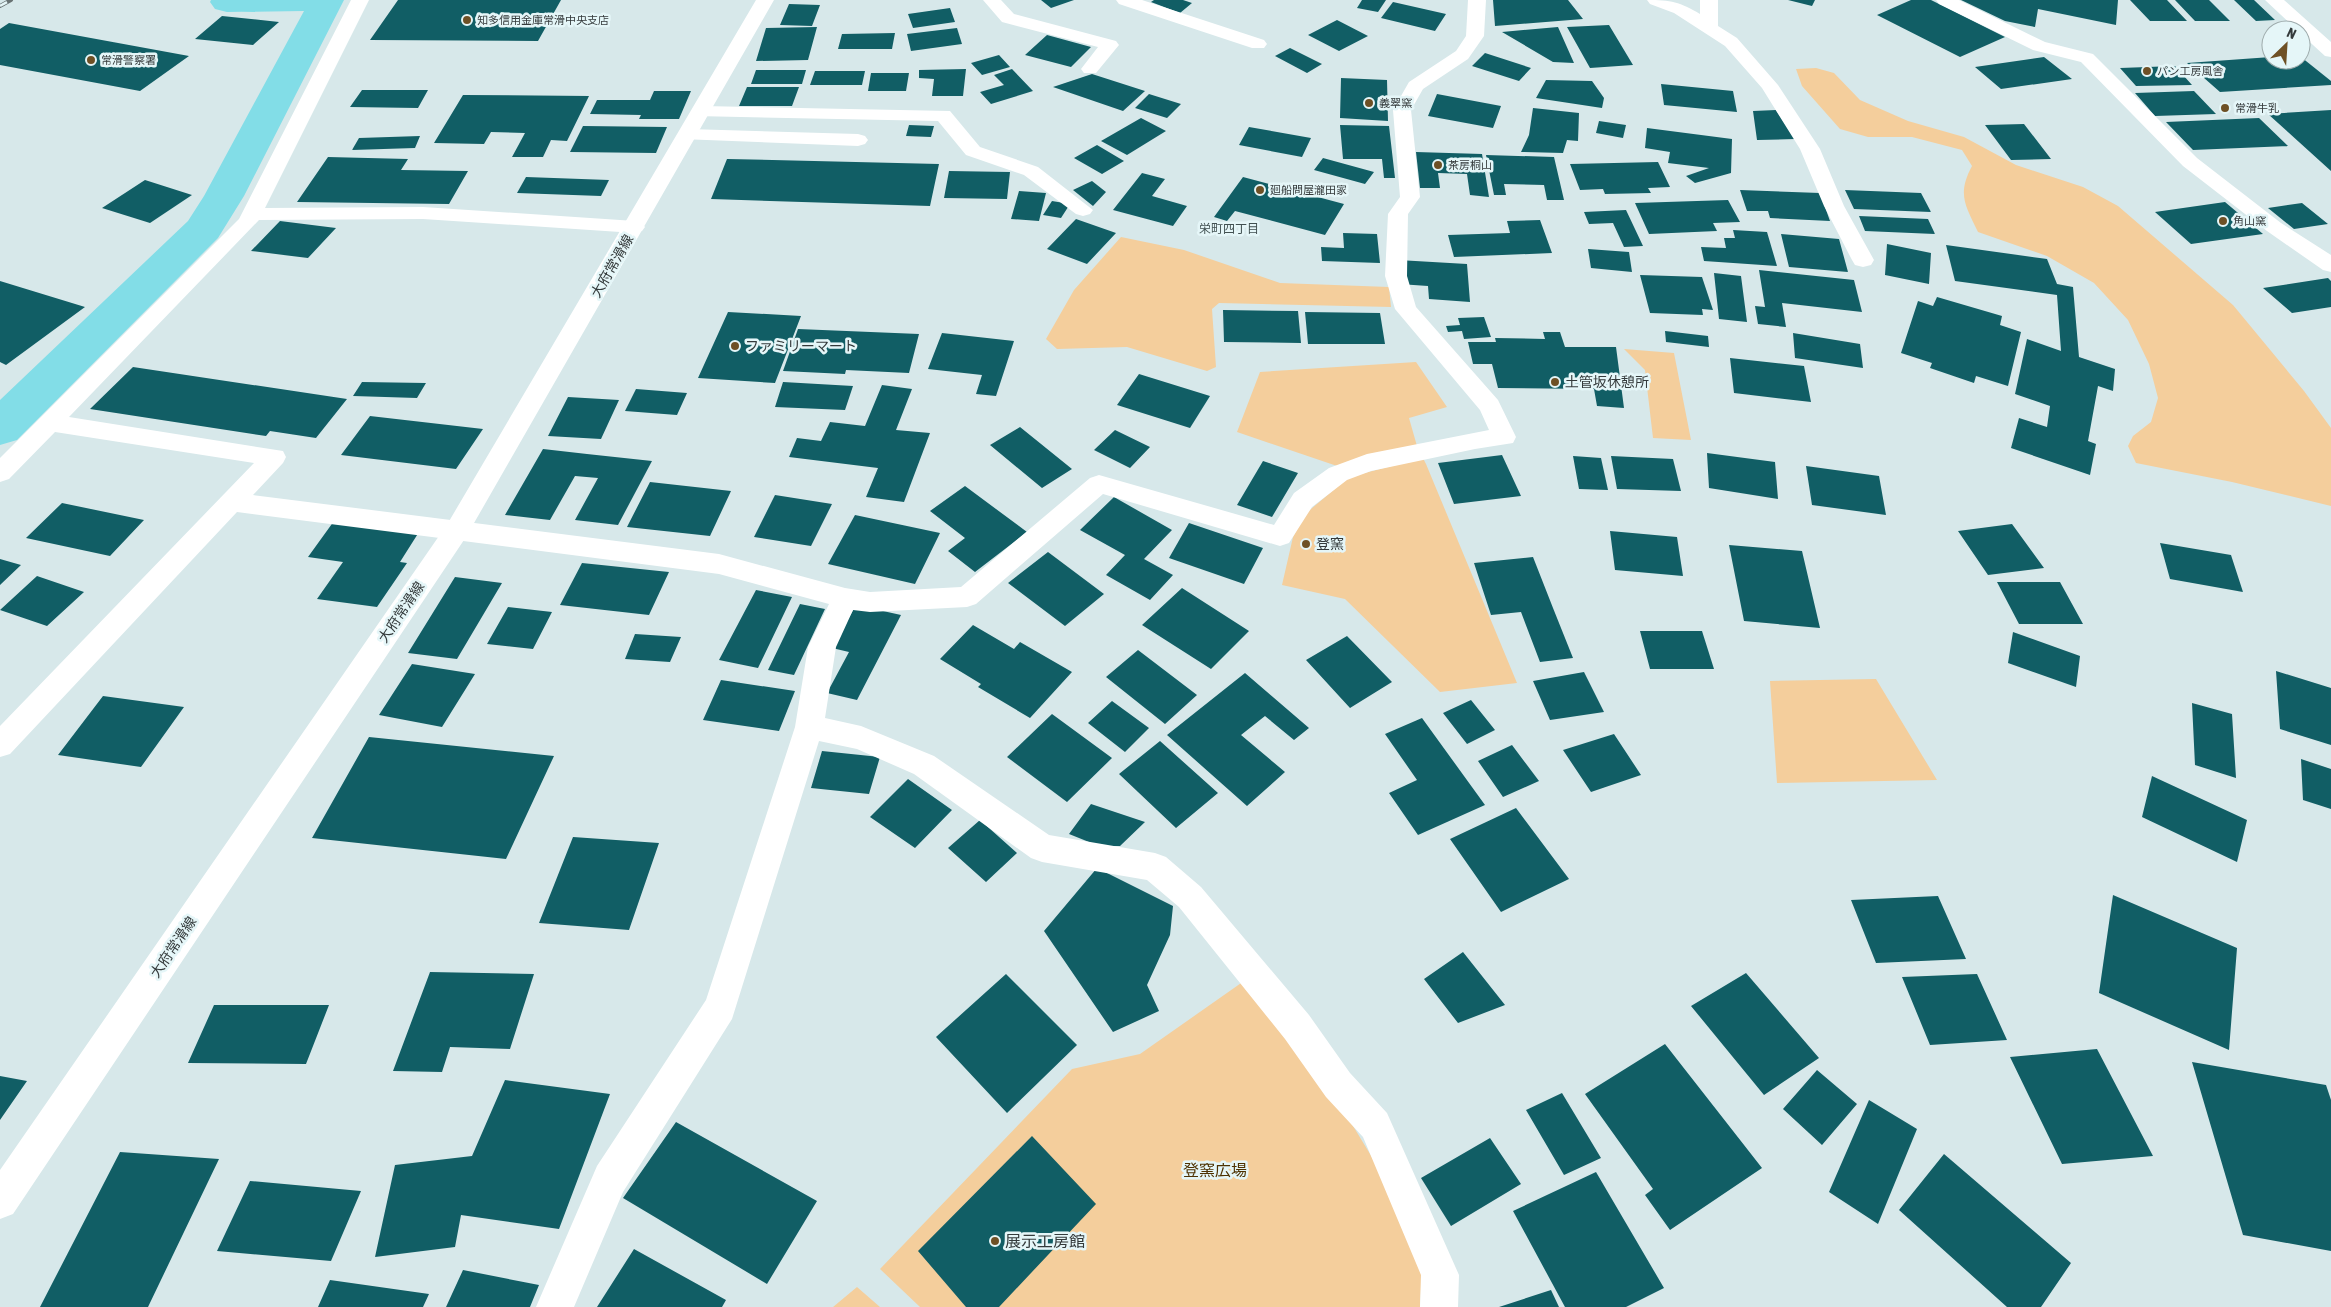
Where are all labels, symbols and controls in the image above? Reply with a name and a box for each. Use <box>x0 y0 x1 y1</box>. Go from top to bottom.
marker: 知多信用金庫常滑中央支店 <box>461 14 473 26</box>
place label: 知多信用金庫常滑中央支店 <box>477 14 609 26</box>
north arrow <box>2261 20 2311 70</box>
text: N <box>2284 24 2299 42</box>
marker: 常滑警察署 <box>85 54 97 66</box>
place label: 常滑警察署 <box>101 54 156 66</box>
marker: パン工房風舎 <box>2141 65 2153 77</box>
place label: パン工房風舎 <box>2157 65 2224 77</box>
marker: 義翠窯 <box>1363 97 1375 109</box>
place label: 義翠窯 <box>1379 97 1412 109</box>
marker: 常滑牛乳 <box>2219 102 2231 114</box>
place label: 常滑牛乳 <box>2235 102 2279 114</box>
marker: 茶房桐山 <box>1432 159 1444 171</box>
place label: 茶房桐山 <box>1448 159 1492 171</box>
marker: 廻船問屋瀧田家 <box>1254 184 1266 196</box>
place label: 廻船問屋瀧田家 <box>1270 184 1347 196</box>
marker: 角山窯 <box>2217 215 2229 227</box>
place label: 角山窯 <box>2233 215 2266 227</box>
district label: 栄町四丁目 <box>1199 222 1259 236</box>
street label: 大府常滑線 <box>588 232 636 300</box>
place label: ファミリーマート <box>745 338 857 354</box>
marker: ファミリーマート <box>729 340 741 352</box>
place label: 土管坂休憩所 <box>1565 374 1649 390</box>
marker: 土管坂休憩所 <box>1549 376 1561 388</box>
place label: 登窯 <box>1316 536 1344 552</box>
marker: 登窯 <box>1300 538 1312 550</box>
street label: 大府常滑線 <box>375 579 427 645</box>
street label: 大府常滑線 <box>147 914 199 980</box>
park label: 登窯広場 <box>1183 1161 1247 1179</box>
place label: 展示工房館 <box>1005 1232 1085 1250</box>
marker: 展示工房館 <box>989 1235 1001 1247</box>

